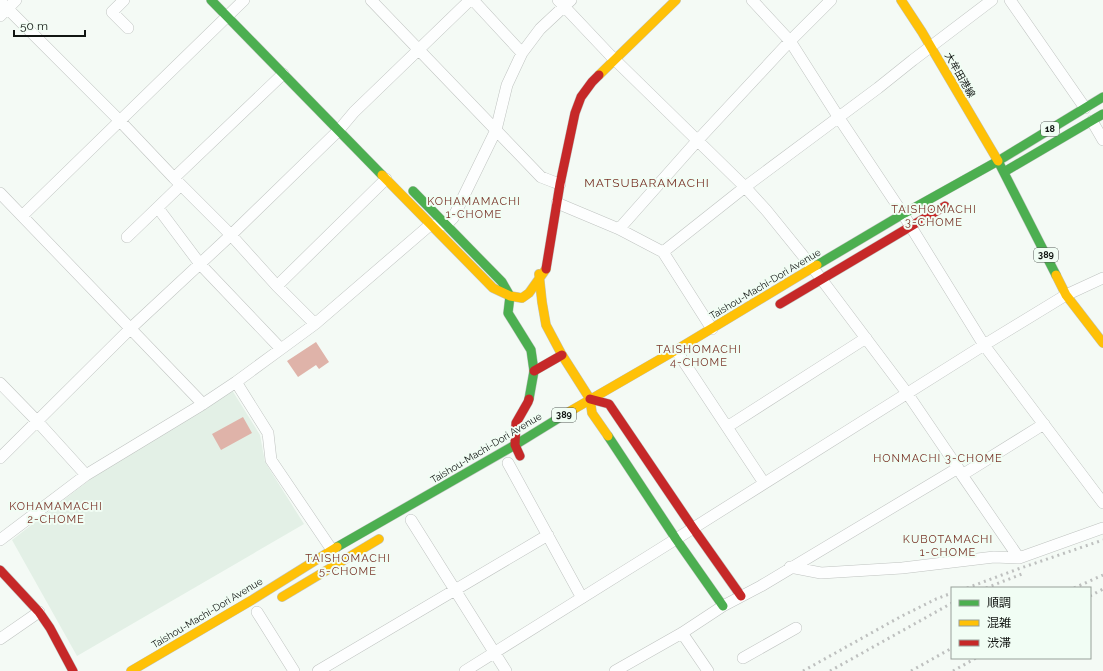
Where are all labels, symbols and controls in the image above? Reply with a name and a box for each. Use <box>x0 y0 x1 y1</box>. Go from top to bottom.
scale bar <box>14 12 85 38</box>
text: 50 m <box>20 19 48 33</box>
street label: 大牟田港線 <box>943 51 977 99</box>
road number: 18 <box>1041 122 1059 136</box>
district label: MATSUBARAMACHI <box>584 176 710 190</box>
district label: KOHAMAMACHI 1-CHOME <box>427 195 521 221</box>
district label: TAISHOMACHI 3-CHOME <box>891 203 977 229</box>
street label: Taishou-Machi-Dori Avenue <box>708 246 823 322</box>
road number: 389 <box>1034 248 1058 262</box>
district label: TAISHOMACHI 4-CHOME <box>656 343 742 369</box>
road number: 389 <box>552 408 576 422</box>
street label: Taishou-Machi-Dori Avenue <box>429 410 544 486</box>
district label: HONMACHI 3-CHOME <box>873 452 1003 465</box>
district label: KOHAMAMACHI 2-CHOME <box>9 500 103 526</box>
district label: KUBOTAMACHI 1-CHOME <box>903 533 993 559</box>
district label: TAISHOMACHI 5-CHOME <box>305 552 391 578</box>
street label: Taishou-Machi-Dori Avenue <box>150 575 265 651</box>
legend <box>951 587 1091 659</box>
text: 順調 <box>987 596 1011 610</box>
text: 混雑 <box>987 616 1011 630</box>
text: 渋滞 <box>987 636 1011 650</box>

